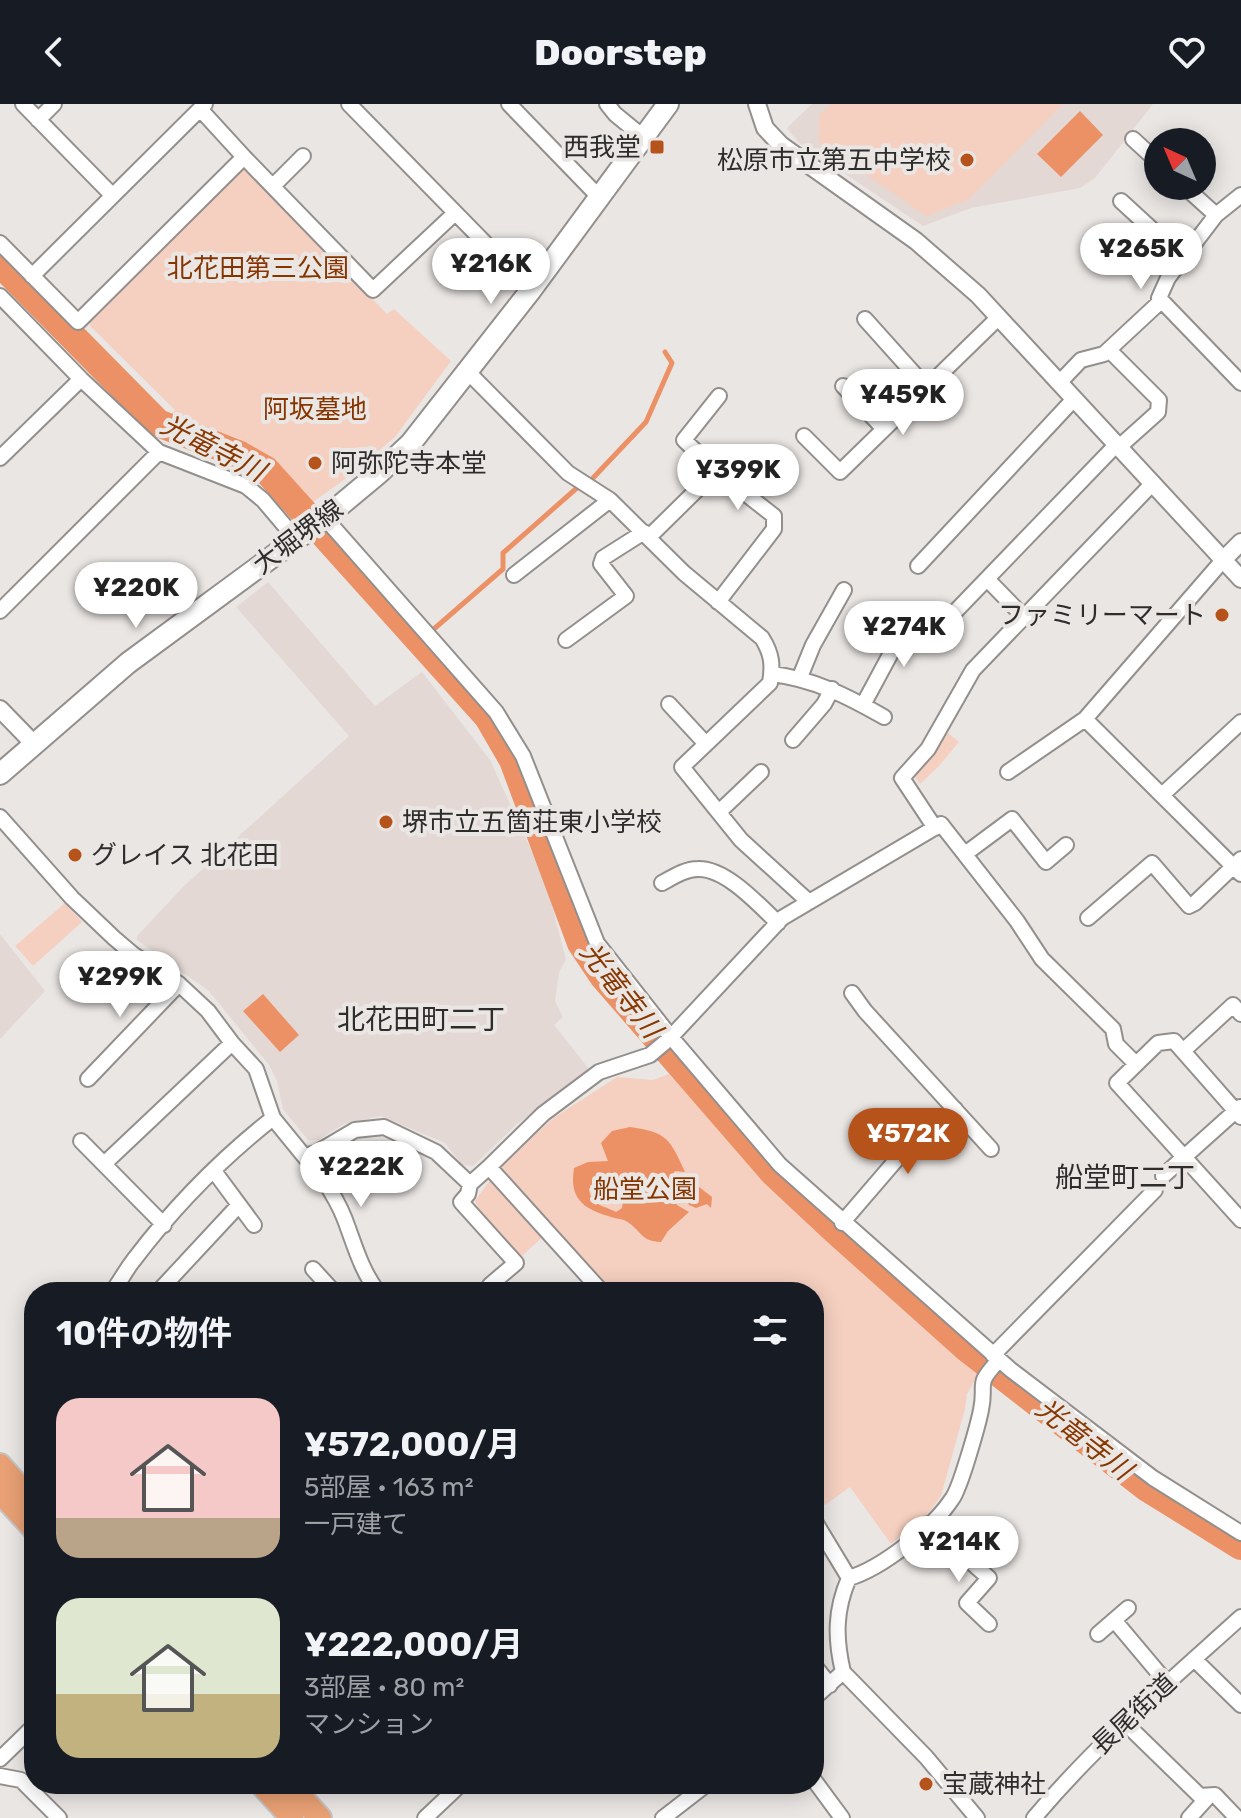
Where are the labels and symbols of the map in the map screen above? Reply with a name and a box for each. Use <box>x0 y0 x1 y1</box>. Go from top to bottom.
north arrow <box>1144 128 1216 200</box>
place label: 西我堂 <box>563 132 641 163</box>
marker: 西我堂 <box>648 138 666 156</box>
place label: 松原市立第五中学校 <box>717 145 951 176</box>
marker: 松原市立第五中学校 <box>958 151 976 169</box>
pin: ¥265K <box>1085 223 1197 291</box>
pin: ¥216K <box>435 238 547 306</box>
park label: 北花田第三公園 <box>167 253 349 284</box>
pin: ¥459K <box>847 369 959 437</box>
park label: 阿坂墓地 <box>263 394 367 425</box>
water label: 光竜寺川 <box>156 408 273 489</box>
pin: ¥399K <box>682 444 794 512</box>
place label: 阿弥陀寺本堂 <box>331 448 487 479</box>
marker: 阿弥陀寺本堂 <box>306 454 324 472</box>
street label: 大堀堺線 <box>247 493 349 581</box>
pin: ¥220K <box>80 562 192 630</box>
place label: ファミリーマート <box>998 600 1206 631</box>
pin: ¥274K <box>848 601 960 669</box>
marker: ファミリーマート <box>1213 606 1231 624</box>
place label: 堺市立五箇荘東小学校 <box>402 807 662 838</box>
marker: 堺市立五箇荘東小学校 <box>377 813 395 831</box>
place label: グレイス 北花田 <box>91 840 279 871</box>
marker: グレイス 北花田 <box>66 846 84 864</box>
water label: 光竜寺川 <box>574 936 670 1047</box>
pin: ¥299K <box>64 951 176 1019</box>
district label: 北花田町二丁 <box>337 1003 505 1036</box>
pin: ¥572K <box>852 1108 964 1176</box>
pin: ¥222K <box>305 1141 417 1209</box>
district label: 船堂町二丁 <box>1055 1161 1195 1194</box>
park label: 船堂公園 <box>593 1174 697 1205</box>
water label: 光竜寺川 <box>1030 1392 1141 1488</box>
pin: ¥214K <box>903 1516 1015 1584</box>
street label: 長尾街道 <box>1085 1667 1183 1761</box>
place label: 宝蔵神社 <box>942 1769 1046 1800</box>
marker: 宝蔵神社 <box>917 1775 935 1793</box>

